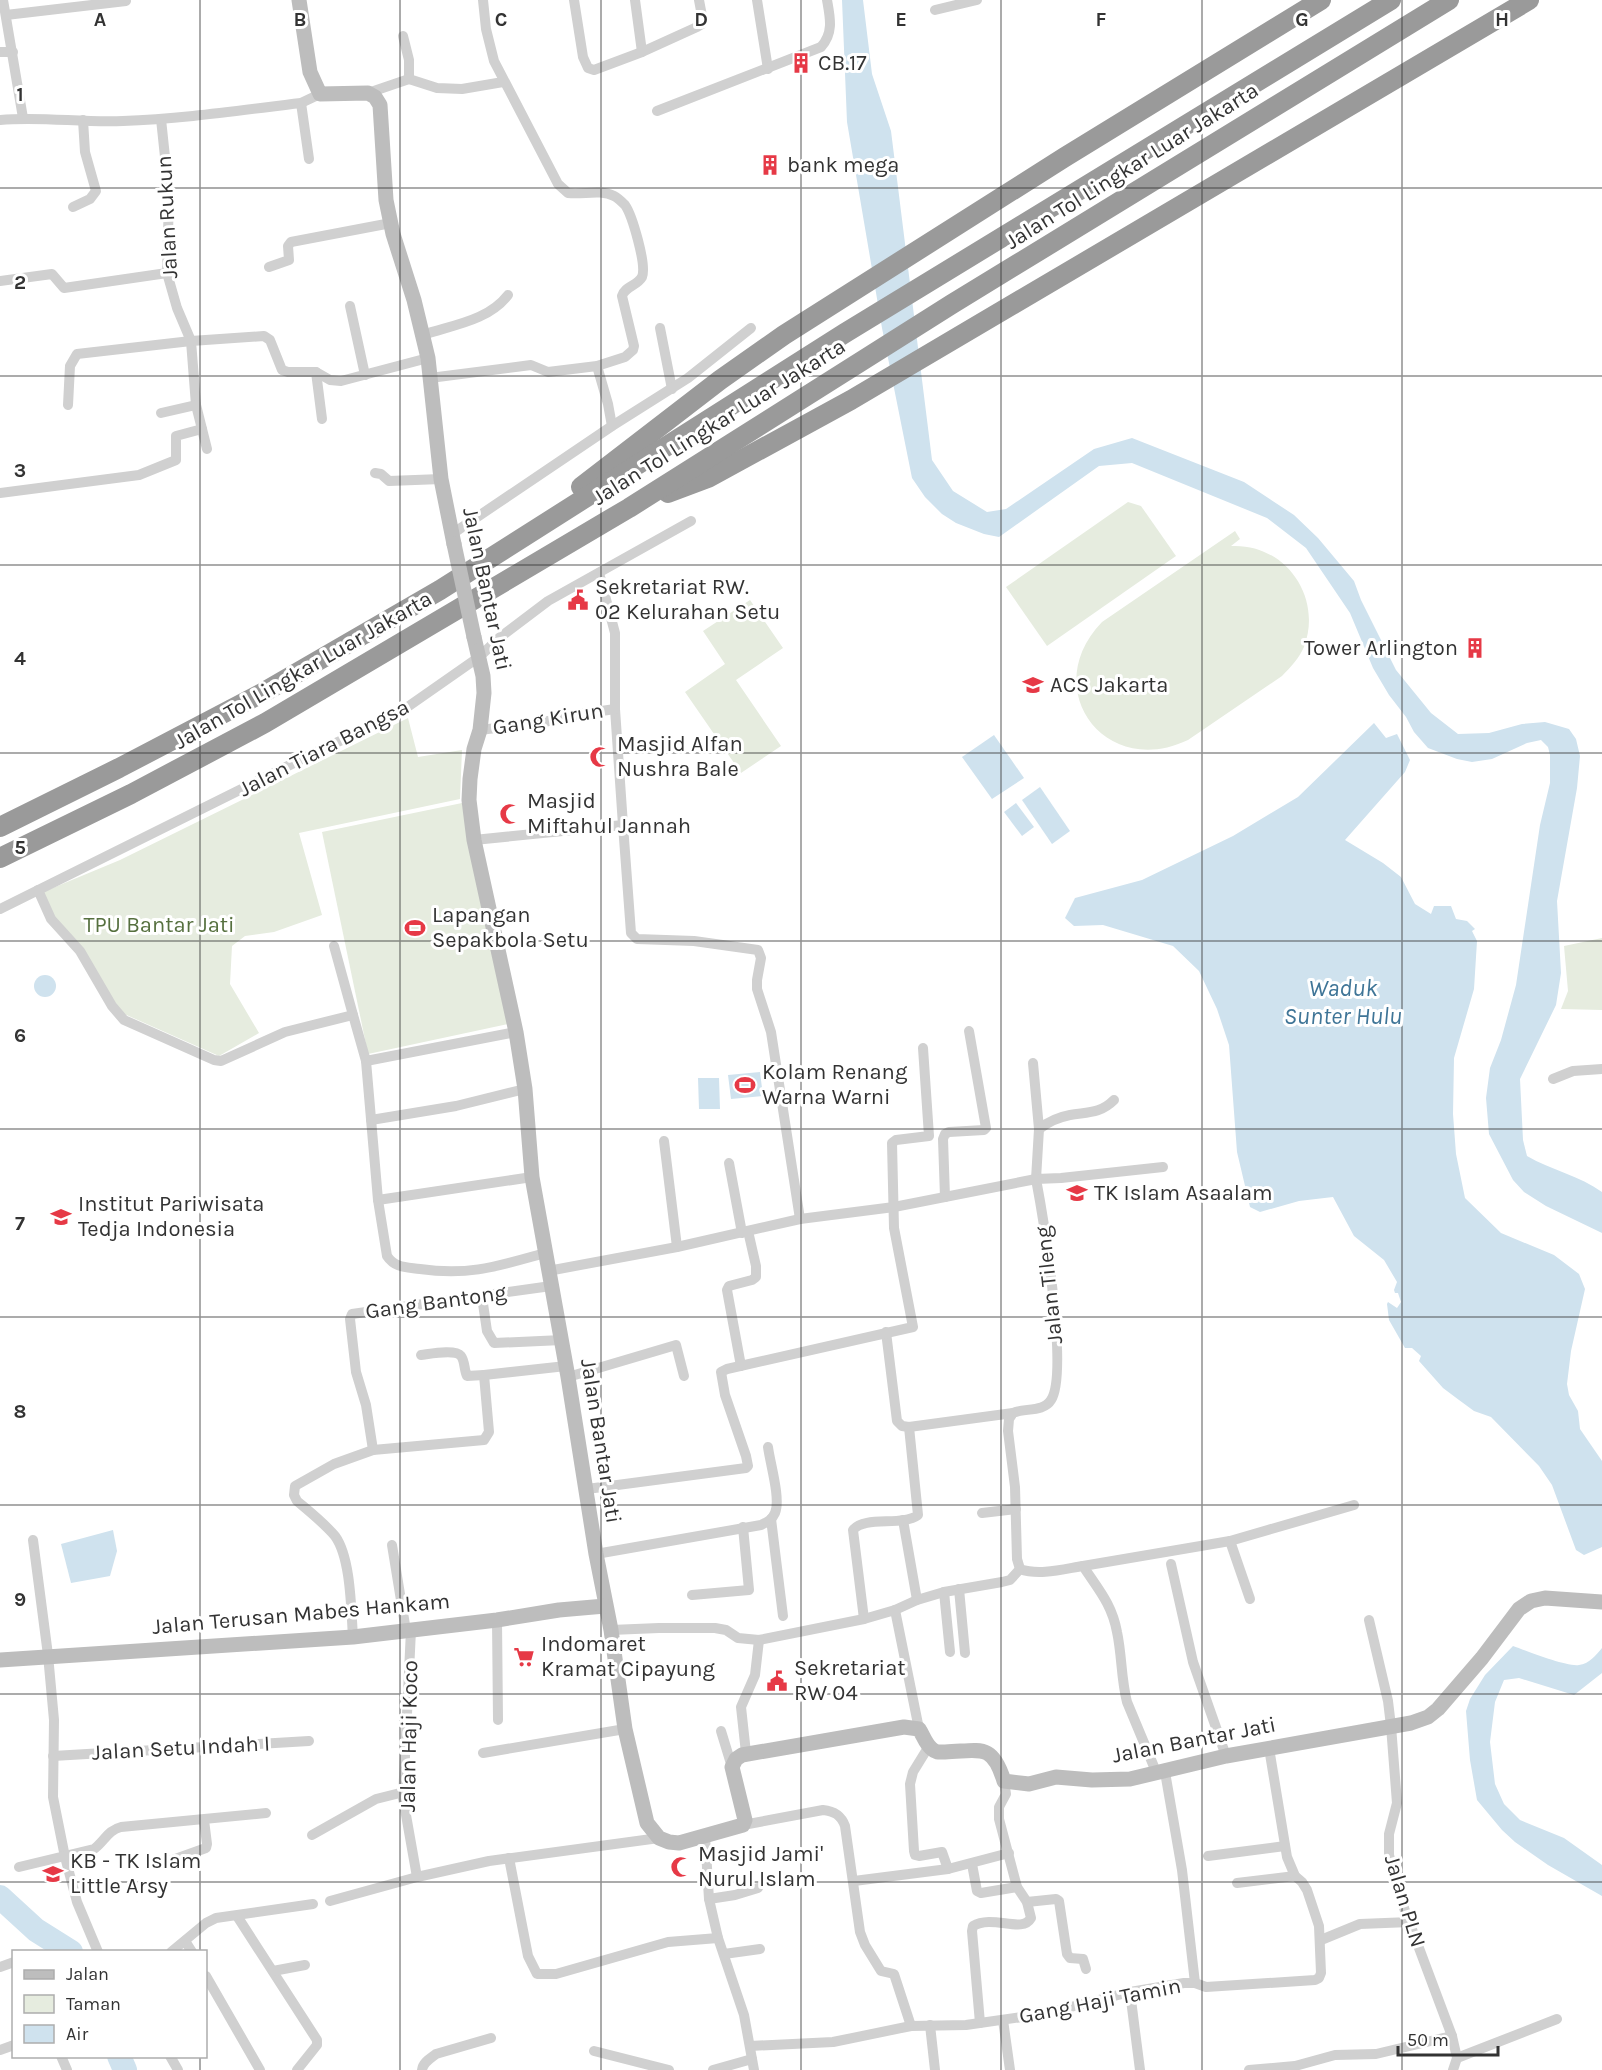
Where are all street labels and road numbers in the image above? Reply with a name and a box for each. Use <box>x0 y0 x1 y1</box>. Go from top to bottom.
street label: Jalan Tol Lingkar Luar Jakarta <box>1001 77 1263 255</box>
street label: Jalan Rukun <box>151 155 183 279</box>
street label: Jalan Tol Lingkar Luar Jakarta <box>588 333 850 511</box>
street label: Jalan Bantar Jati <box>457 505 517 673</box>
street label: Jalan Tol Lingkar Luar Jakarta <box>169 585 437 755</box>
street label: Jalan Tiara Bangsa <box>234 694 414 802</box>
street label: Gang Kirun <box>491 697 605 741</box>
street label: Jalan Tileng <box>1030 1224 1068 1345</box>
street label: Gang Bantong <box>364 1279 509 1325</box>
street label: Jalan Bantar Jati <box>575 1357 627 1525</box>
street label: Jalan Terusan Mabes Hankam <box>151 1588 451 1640</box>
street label: Jalan Haji Koco <box>395 1660 423 1812</box>
street label: Jalan Bantar Jati <box>1110 1711 1278 1769</box>
street label: Jalan Setu Indah I <box>91 1730 271 1766</box>
street label: Jalan PLN <box>1379 1852 1431 1950</box>
street label: Gang Haji Tamin <box>1017 1973 1183 2029</box>

